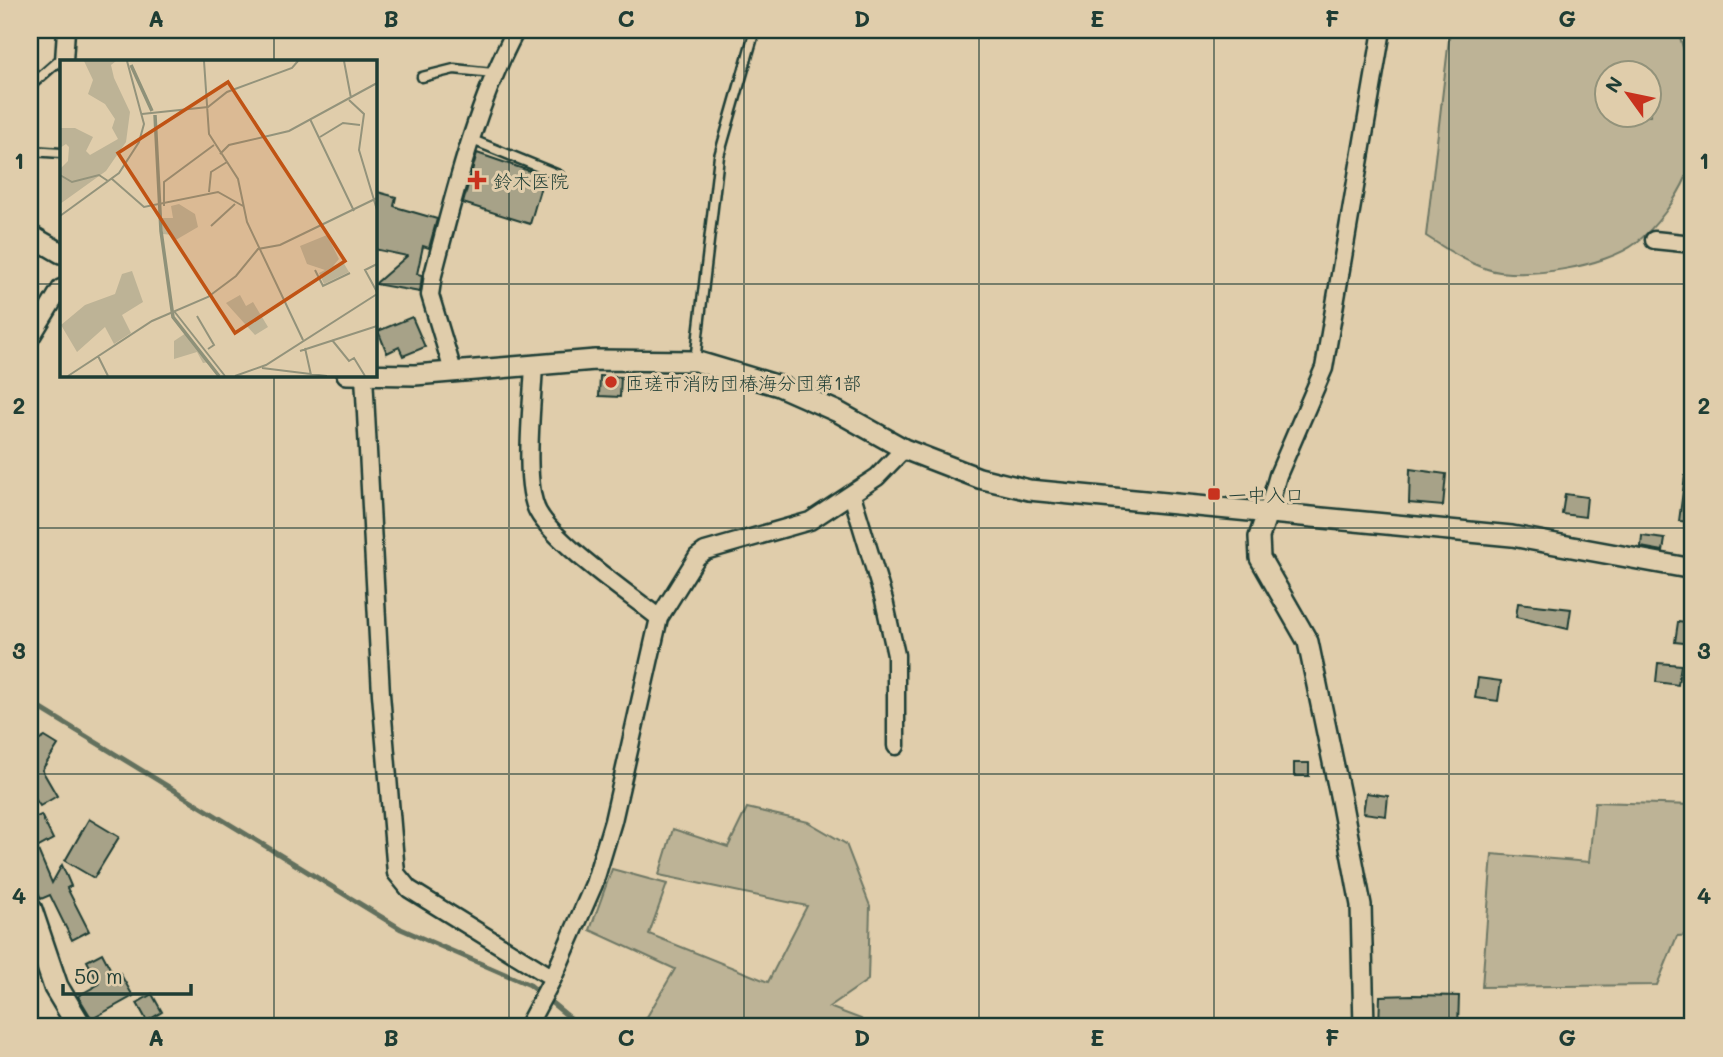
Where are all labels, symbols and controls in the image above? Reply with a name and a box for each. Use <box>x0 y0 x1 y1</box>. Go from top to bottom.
text: A <box>148 3 164 33</box>
text: B <box>383 3 399 33</box>
text: C <box>617 3 635 33</box>
text: D <box>854 3 870 33</box>
text: E <box>1090 3 1104 33</box>
text: F <box>1325 3 1339 33</box>
text: G <box>1558 3 1576 33</box>
inset map <box>60 60 376 376</box>
north arrow <box>1594 60 1664 130</box>
text: N <box>1599 72 1628 97</box>
text: 1 <box>14 145 24 175</box>
text: 1 <box>1699 145 1709 175</box>
place label: 鈴木医院 <box>493 168 569 193</box>
marker: 鈴木医院 <box>467 170 487 190</box>
place label: 匝瑳市消防団椿海分団第1部 <box>625 370 862 395</box>
marker: 匝瑳市消防団椿海分団第1部 <box>603 374 619 390</box>
text: 2 <box>13 390 25 420</box>
text: 2 <box>1698 390 1710 420</box>
place label: 一中入口 <box>1228 482 1304 507</box>
marker: 一中入口 <box>1206 486 1222 502</box>
text: 3 <box>12 635 26 665</box>
text: 3 <box>1697 635 1711 665</box>
text: 4 <box>12 880 26 910</box>
text: 4 <box>1697 880 1711 910</box>
scale bar <box>63 952 191 996</box>
text: 50 m <box>74 962 123 989</box>
text: A <box>148 1022 164 1052</box>
text: B <box>383 1022 399 1052</box>
text: C <box>617 1022 635 1052</box>
text: D <box>854 1022 870 1052</box>
text: E <box>1090 1022 1104 1052</box>
text: F <box>1325 1022 1339 1052</box>
text: G <box>1558 1022 1576 1052</box>

